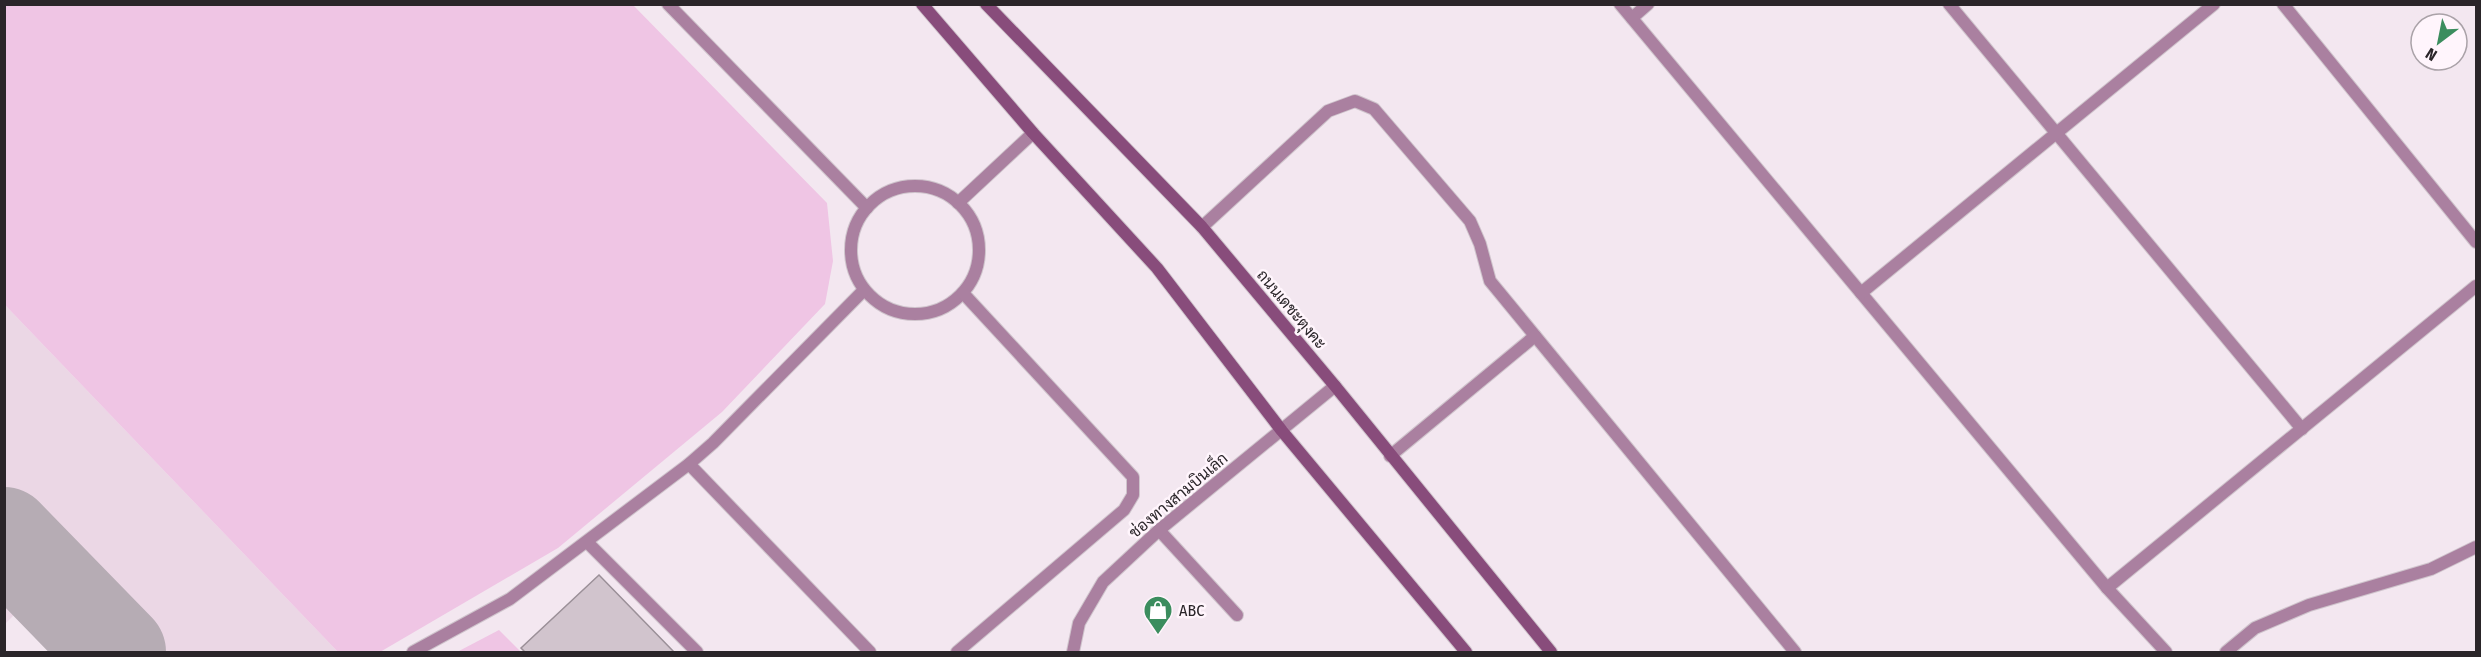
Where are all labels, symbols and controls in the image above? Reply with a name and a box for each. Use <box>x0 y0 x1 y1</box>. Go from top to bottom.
north arrow <box>2409 12 2469 72</box>
text: N <box>2422 44 2440 65</box>
street label: ถนนเดชะตุงคะ <box>1251 266 1330 354</box>
street label: ช่องทางสามบินเล็ก <box>1123 446 1231 542</box>
shop icon: ABC <box>1142 594 1174 636</box>
place label: ABC <box>1179 601 1204 620</box>

